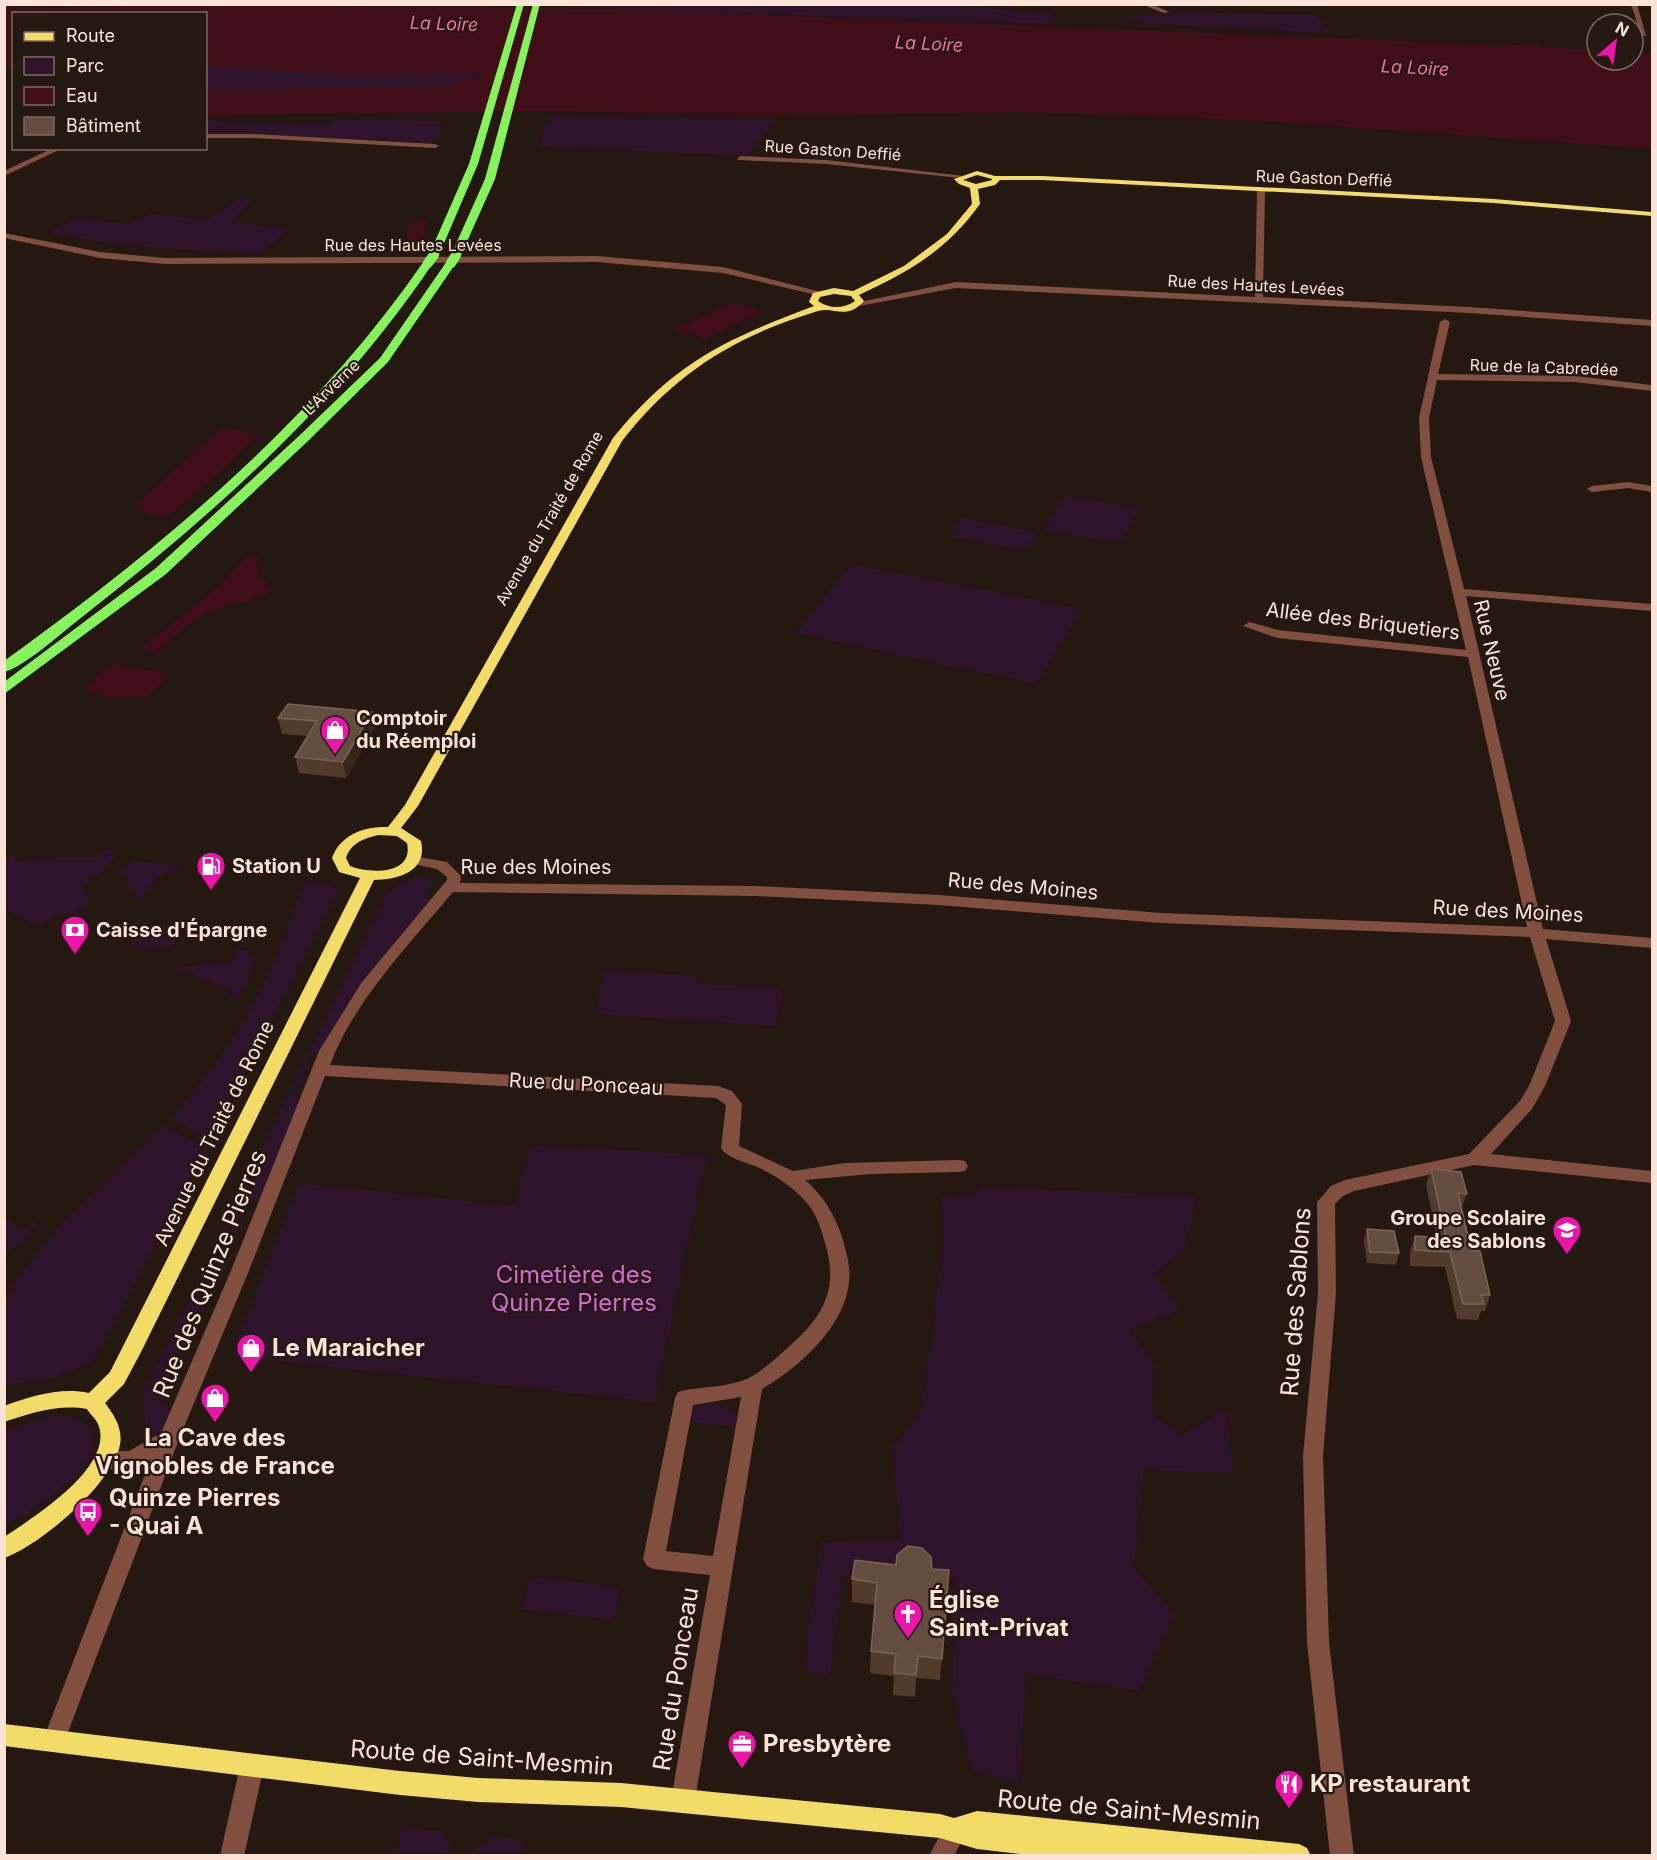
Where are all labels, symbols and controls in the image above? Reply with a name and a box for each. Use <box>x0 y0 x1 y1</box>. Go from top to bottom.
legend <box>12 12 207 150</box>
water label: La Loire <box>409 12 479 35</box>
north arrow <box>1585 12 1645 72</box>
text: N <box>1612 17 1632 41</box>
text: Route <box>66 25 115 46</box>
water label: La Loire <box>894 31 964 56</box>
text: Parc <box>66 55 104 76</box>
water label: La Loire <box>1380 55 1450 80</box>
text: Eau <box>66 85 98 106</box>
text: Bâtiment <box>66 115 141 136</box>
street label: Rue Gaston Deffié <box>764 135 902 165</box>
street label: Rue Gaston Deffié <box>1255 166 1393 190</box>
street label: Rue des Hautes Levées <box>324 235 502 255</box>
street label: Rue des Hautes Levées <box>1167 270 1345 300</box>
street label: Rue de la Cabredée <box>1469 354 1619 380</box>
street label: L'Arverne <box>298 355 364 419</box>
street label: Avenue du Traité de Rome <box>491 427 607 609</box>
street label: Allée des Briquetiers <box>1265 597 1461 645</box>
street label: Rue Neuve <box>1469 597 1515 703</box>
place label: Comptoir du Réemploi <box>356 706 476 753</box>
shop icon: Comptoir du Réemploi <box>319 714 351 756</box>
fuel station icon: Station U <box>195 850 227 892</box>
place label: Station U <box>232 854 321 878</box>
street label: Rue des Moines <box>460 855 612 879</box>
street label: Rue des Moines <box>947 867 1099 905</box>
street label: Rue des Moines <box>1432 895 1584 927</box>
bank icon: Caisse d'Épargne <box>59 914 91 956</box>
place label: Caisse d'Épargne <box>96 917 268 942</box>
street label: Avenue du Traité de Rome <box>149 1016 279 1250</box>
street label: Rue du Ponceau <box>508 1068 664 1100</box>
street label: Rue des Quinze Pierres <box>147 1146 273 1402</box>
place label: Groupe Scolaire des Sablons <box>1390 1206 1546 1253</box>
street label: Rue des Sablons <box>1274 1207 1317 1397</box>
school or university icon: Groupe Scolaire des Sablons <box>1551 1214 1583 1256</box>
park label: Cimetière des Quinze Pierres <box>491 1260 657 1317</box>
shop icon: Le Maraicher <box>235 1332 267 1374</box>
place label: Le Maraicher <box>272 1333 425 1362</box>
shop icon: La Cave des Vignobles de France <box>199 1382 231 1424</box>
place label: La Cave des Vignobles de France <box>95 1423 335 1480</box>
place label: Quinze Pierres - Quai A <box>109 1483 281 1540</box>
bus stop icon: Quinze Pierres - Quai A <box>72 1496 104 1538</box>
street label: Rue du Ponceau <box>647 1585 704 1773</box>
place label: Église Saint-Privat <box>929 1585 1069 1642</box>
church icon: Église Saint-Privat <box>892 1598 924 1640</box>
office icon: Presbytère <box>726 1728 758 1770</box>
place label: Presbytère <box>763 1729 891 1758</box>
street label: Route de Saint-Mesmin <box>349 1734 615 1781</box>
restaurant icon: KP restaurant <box>1273 1768 1305 1810</box>
place label: KP restaurant <box>1310 1769 1471 1798</box>
street label: Route de Saint-Mesmin <box>996 1784 1262 1835</box>

